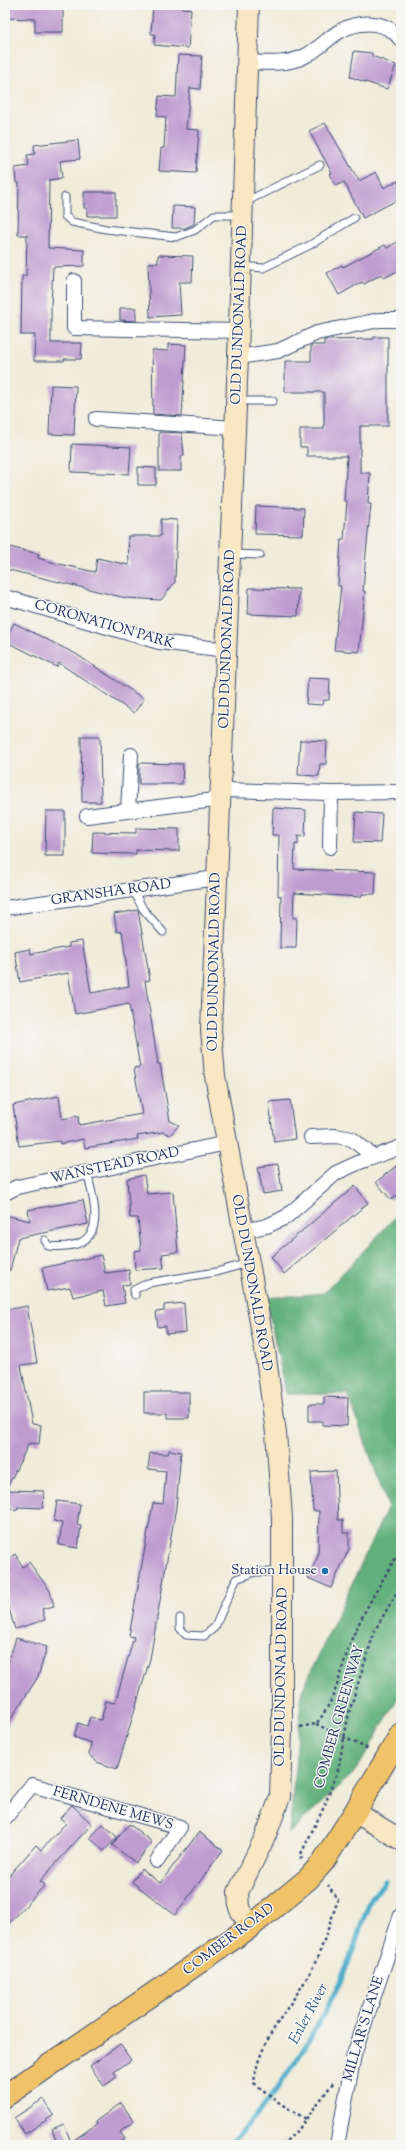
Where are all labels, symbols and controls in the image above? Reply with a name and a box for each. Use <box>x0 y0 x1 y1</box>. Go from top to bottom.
street label: OLD DUNDONALD ROAD <box>227 225 253 405</box>
street label: OLD DUNDONALD ROAD <box>215 549 241 729</box>
street label: CORONATION PARK <box>32 596 176 654</box>
street label: OLD DUNDONALD ROAD <box>203 872 227 1052</box>
street label: GRANSHA ROAD <box>50 875 172 911</box>
street label: WANSTEAD ROAD <box>49 1143 181 1189</box>
street label: OLD DUNDONALD ROAD <box>226 1193 276 1373</box>
place label: Station House <box>231 1561 317 1581</box>
marker: Station House <box>320 1566 330 1576</box>
street label: OLD DUNDONALD ROAD <box>270 1587 294 1767</box>
street label: COMBER GREENWAY <box>310 1643 370 1791</box>
street label: FERNDENE MEWS <box>50 1782 176 1836</box>
street label: COMBER ROAD <box>179 1899 279 1981</box>
street label: MILLAR'S LANE <box>338 1973 390 2084</box>
water label: Enler River <box>284 1979 334 2048</box>

